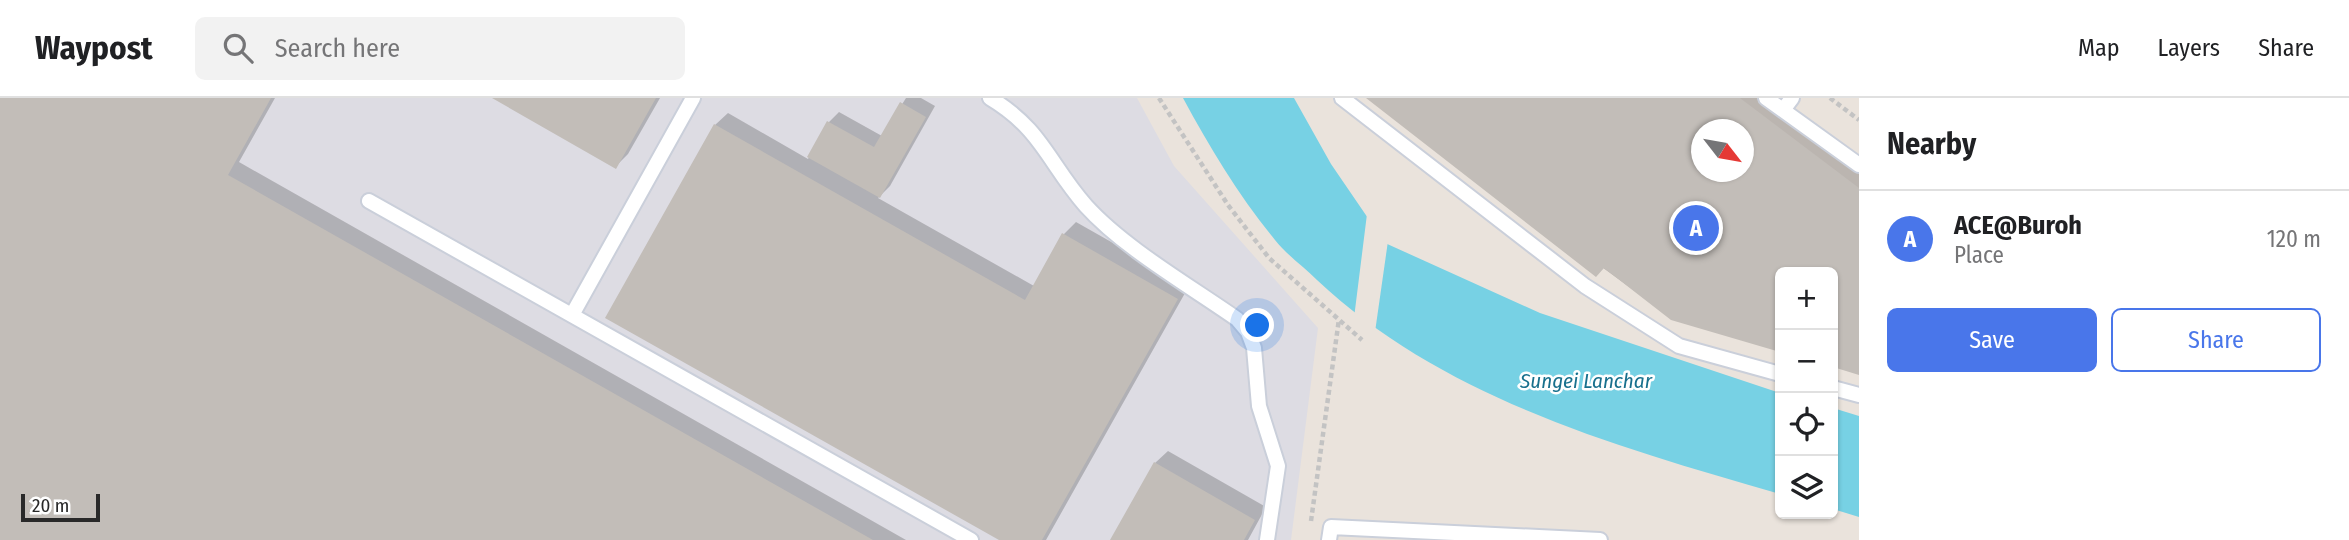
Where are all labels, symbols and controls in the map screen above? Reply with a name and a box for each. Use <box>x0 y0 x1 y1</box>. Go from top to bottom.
search box <box>195 17 685 80</box>
text: Waypost <box>35 28 153 68</box>
icon: search <box>219 29 257 67</box>
text: Search here <box>275 33 400 64</box>
text: Map <box>2078 34 2120 62</box>
text: Layers <box>2158 34 2220 62</box>
text: Share <box>2258 34 2314 62</box>
north arrow <box>1691 119 1754 182</box>
text: Nearby <box>1887 126 1976 162</box>
pin: A <box>1673 202 1719 254</box>
text: ACE@Buroh <box>1954 210 2082 241</box>
text: A <box>1904 225 1916 253</box>
text: 120 m <box>2267 225 2321 253</box>
text: Place <box>1954 241 2004 269</box>
map controls <box>1775 267 1838 519</box>
button: + <box>1775 267 1838 330</box>
your location <box>1240 308 1274 342</box>
button: Save <box>1887 308 2097 372</box>
button: Share <box>2111 308 2321 372</box>
button: − <box>1775 330 1838 393</box>
water label: Sungei Lanchar <box>1519 368 1653 394</box>
button: locate <box>1775 393 1838 456</box>
button: layers <box>1775 456 1838 519</box>
scale bar <box>21 491 100 523</box>
text: 20 m <box>32 494 69 517</box>

